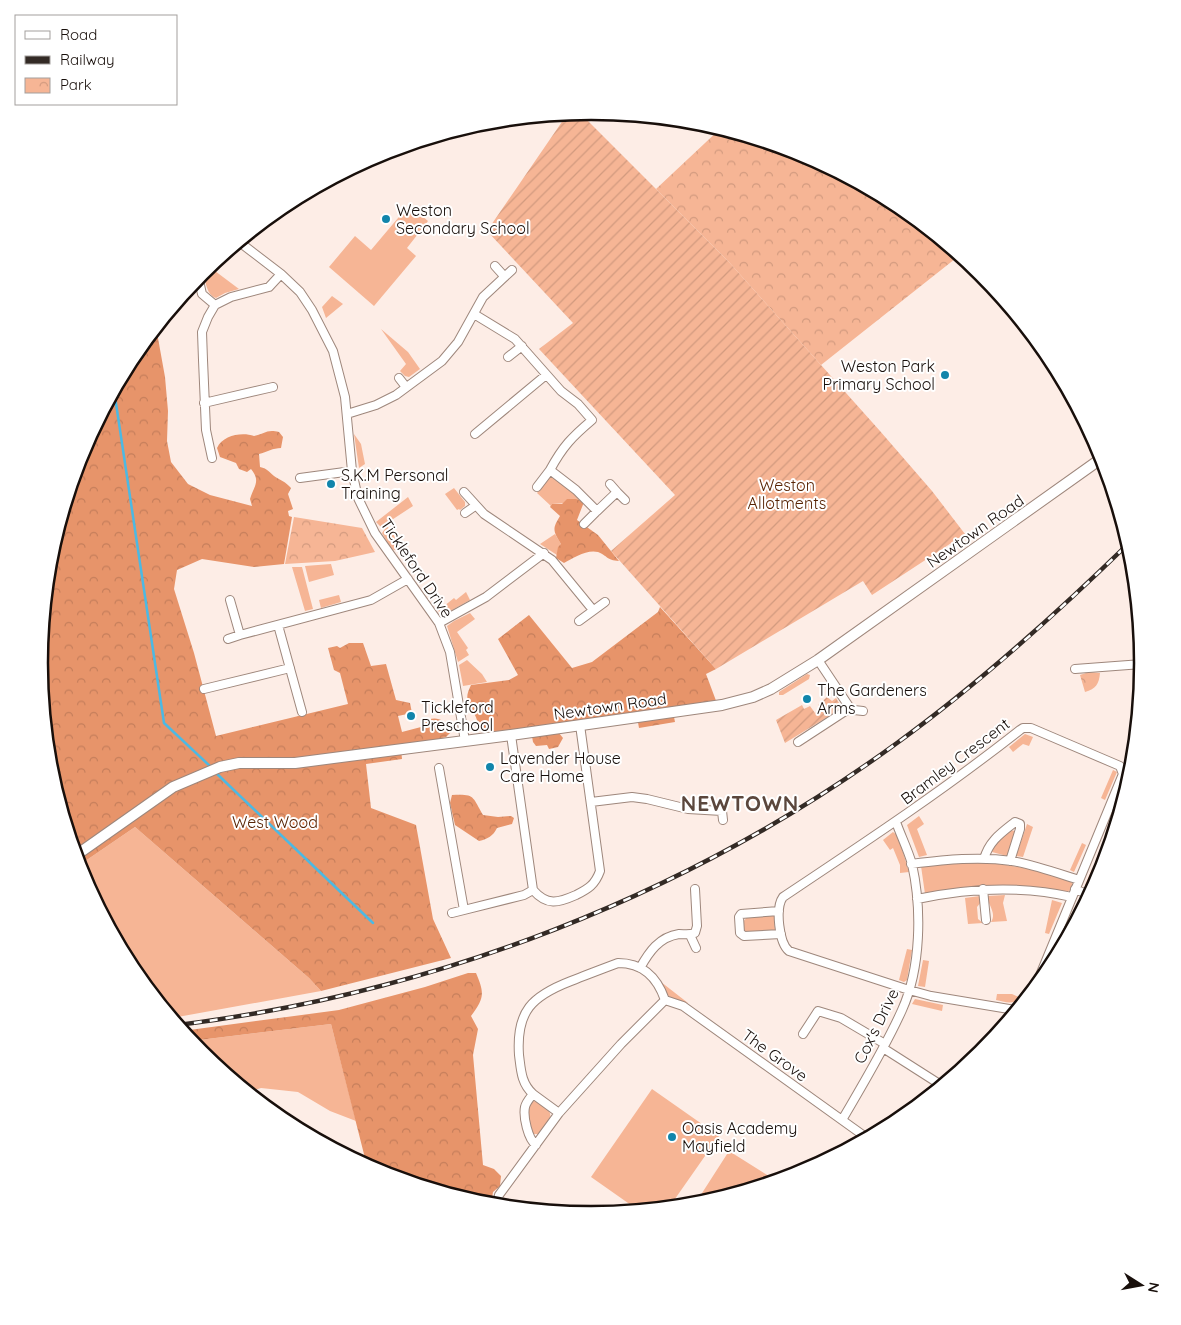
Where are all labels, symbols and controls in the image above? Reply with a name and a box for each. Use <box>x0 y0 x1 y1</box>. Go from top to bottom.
legend <box>15 15 178 105</box>
text: Road <box>60 25 97 44</box>
text: Railway <box>60 50 115 69</box>
text: Park <box>60 75 92 94</box>
place label: Weston Secondary School <box>396 200 530 238</box>
marker: Weston Secondary School <box>380 213 392 225</box>
place label: Weston Park Primary School <box>823 356 935 394</box>
marker: Weston Park Primary School <box>939 369 951 381</box>
place label: S.K.M Personal Training <box>341 465 449 503</box>
park label: Weston Allotments <box>748 475 826 513</box>
marker: S.K.M Personal Training <box>325 478 337 490</box>
street label: Newtown Road <box>923 490 1027 572</box>
street label: Tickleford Drive <box>376 514 458 622</box>
place label: The Gardeners Arms <box>817 680 927 718</box>
street label: Newtown Road <box>552 688 668 724</box>
marker: The Gardeners Arms <box>801 693 813 705</box>
place label: Tickleford Preschool <box>421 697 494 735</box>
marker: Tickleford Preschool <box>405 710 417 722</box>
street label: Bramley Crescent <box>897 713 1013 809</box>
place label: Lavender House Care Home <box>500 748 621 786</box>
marker: Lavender House Care Home <box>484 761 496 773</box>
district label: NEWTOWN <box>681 790 799 816</box>
park label: West Wood <box>232 812 318 832</box>
street label: Cox's Drive <box>849 985 903 1067</box>
street label: The Grove <box>738 1025 812 1085</box>
place label: Oasis Academy Mayfield <box>682 1118 797 1156</box>
marker: Oasis Academy Mayfield <box>666 1131 678 1143</box>
north arrow <box>1116 1260 1166 1310</box>
text: N <box>1144 1281 1164 1294</box>

